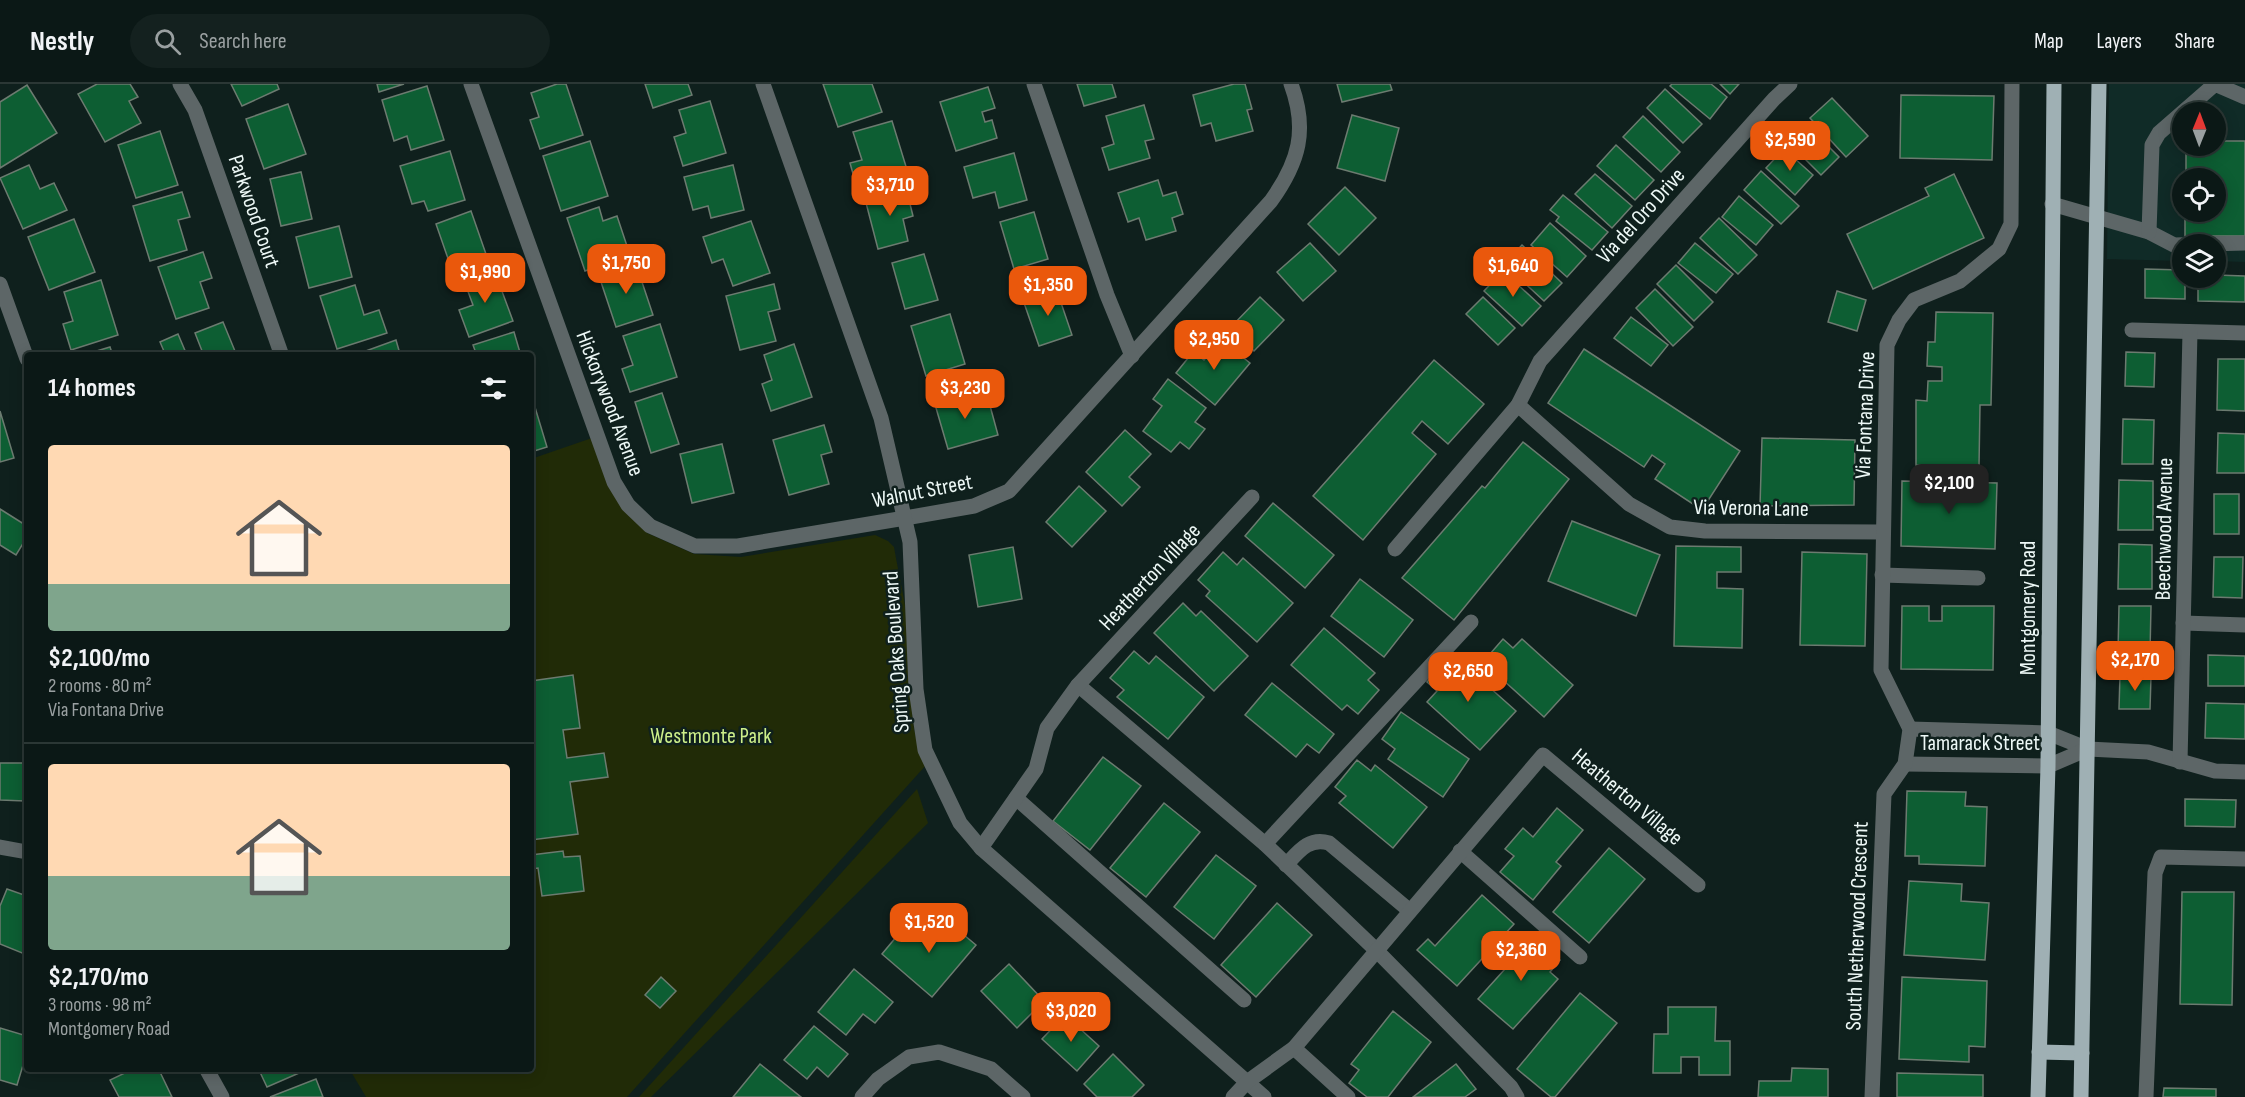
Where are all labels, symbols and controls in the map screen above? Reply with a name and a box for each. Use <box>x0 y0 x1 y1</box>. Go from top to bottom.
search box <box>130 14 550 68</box>
text: Nestly <box>30 25 94 58</box>
icon: search <box>151 25 184 58</box>
text: Search here <box>199 28 287 55</box>
text: Map <box>2034 29 2063 54</box>
text: Layers <box>2096 29 2142 54</box>
text: Share <box>2175 29 2215 54</box>
north arrow <box>2172 102 2226 156</box>
map controls <box>2172 102 2226 288</box>
pin: $2,590 <box>1741 121 1839 172</box>
text: $2,590 <box>1764 128 1816 152</box>
street label: Parkwood Court <box>222 152 286 272</box>
street label: Via del Oro Drive <box>1591 163 1691 269</box>
pin: $3,710 <box>841 166 939 217</box>
button: locate <box>2172 168 2226 222</box>
text: $3,710 <box>865 173 915 197</box>
button: layers <box>2172 234 2226 288</box>
pin: $1,750 <box>577 244 675 295</box>
pin: $1,640 <box>1464 247 1562 298</box>
text: $1,750 <box>601 251 651 275</box>
pin: $1,990 <box>436 253 534 304</box>
text: $1,640 <box>1487 254 1539 278</box>
text: $1,990 <box>459 260 511 284</box>
pin: $1,350 <box>999 266 1097 317</box>
text: $1,350 <box>1023 273 1073 297</box>
pin: $2,950 <box>1165 320 1263 371</box>
street label: Hickorywood Avenue <box>570 327 650 480</box>
text: $2,950 <box>1188 327 1240 351</box>
street label: Via Fontana Drive <box>1850 351 1881 479</box>
pin: $3,230 <box>916 369 1014 420</box>
icon: filters <box>477 372 510 405</box>
text: 14 homes <box>48 373 136 404</box>
text: $3,230 <box>940 376 990 400</box>
street label: Beechwood Avenue <box>2150 457 2179 601</box>
pin: $2,100 <box>1900 464 1998 515</box>
street label: Walnut Street <box>870 468 975 514</box>
text: $2,100 <box>1924 471 1974 495</box>
icon: home <box>225 484 333 592</box>
street label: Via Verona Lane <box>1693 494 1809 523</box>
street label: Heatherton Village <box>1094 518 1207 636</box>
street label: Montgomery Road <box>2015 541 2042 675</box>
street label: Spring Oaks Boulevard <box>877 570 916 734</box>
pin: $2,170 <box>2086 641 2184 692</box>
text: $2,100/mo <box>48 643 150 674</box>
text: $2,170 <box>2110 648 2160 672</box>
pin: $2,650 <box>1419 652 1517 703</box>
text: $2,650 <box>1442 659 1494 683</box>
text: 2 rooms · 80 m² <box>48 674 152 698</box>
text: Via Fontana Drive <box>48 698 164 722</box>
park label: Westmonte Park <box>650 723 772 750</box>
street label: Tamarack Street <box>1920 730 2040 757</box>
street label: Heatherton Village <box>1566 743 1688 851</box>
icon: home <box>225 803 333 911</box>
street label: South Netherwood Crescent <box>1840 821 1875 1031</box>
pin: $1,520 <box>880 903 978 954</box>
text: $1,520 <box>904 910 954 934</box>
pin: $2,360 <box>1472 931 1570 982</box>
text: $2,360 <box>1495 938 1547 962</box>
text: $2,170/mo <box>48 962 149 993</box>
pin: $3,020 <box>1022 992 1120 1043</box>
text: 3 rooms · 98 m² <box>48 993 152 1017</box>
text: $3,020 <box>1045 999 1097 1023</box>
text: Montgomery Road <box>48 1017 170 1041</box>

